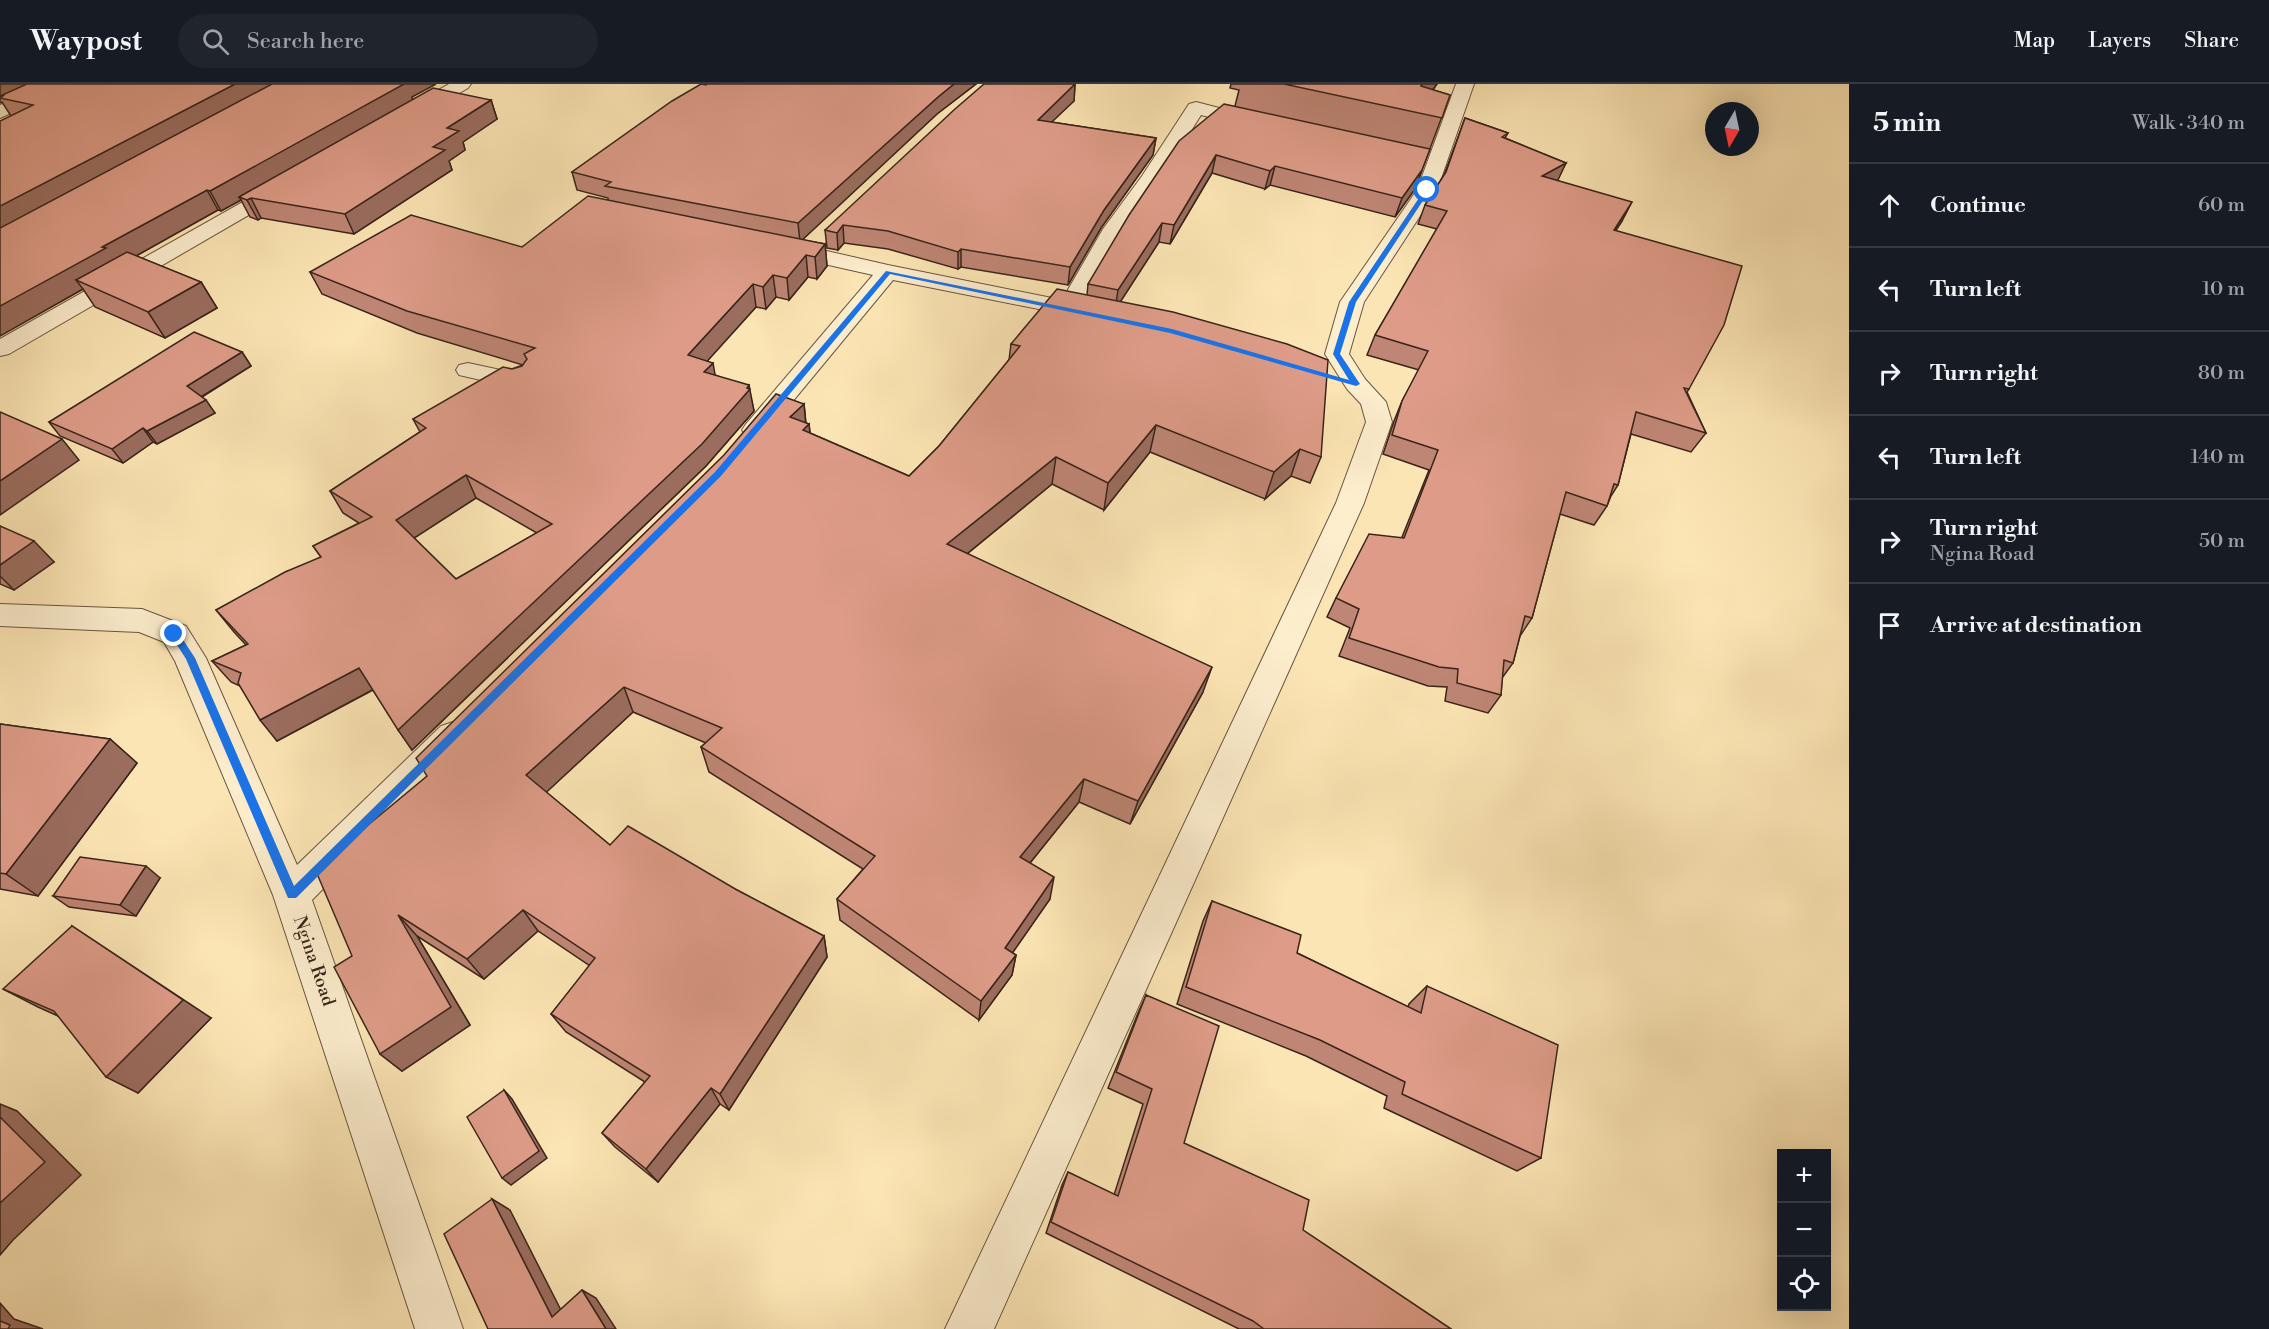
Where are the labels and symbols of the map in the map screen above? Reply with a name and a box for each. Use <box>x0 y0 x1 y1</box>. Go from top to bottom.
north arrow <box>1705 102 1759 156</box>
route start <box>1413 176 1439 202</box>
route end <box>160 620 186 646</box>
street label: Ngina Road <box>288 913 340 1010</box>

